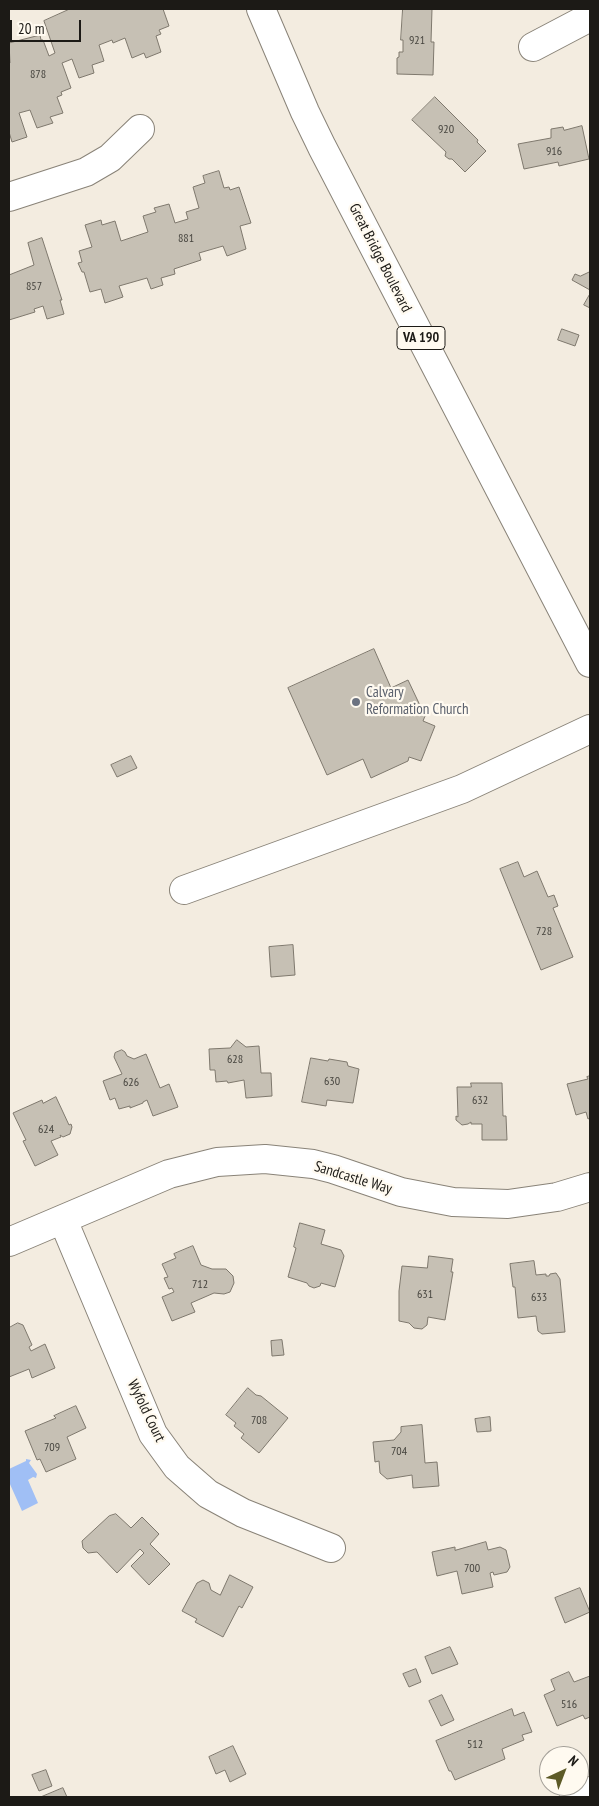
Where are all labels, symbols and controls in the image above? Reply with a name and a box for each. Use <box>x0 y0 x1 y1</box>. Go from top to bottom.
scale bar <box>12 10 84 42</box>
text: 20 m <box>18 19 44 38</box>
house number: 921 <box>409 34 425 48</box>
house number: 878 <box>30 68 46 82</box>
house number: 920 <box>438 123 454 137</box>
house number: 916 <box>546 145 562 159</box>
street label: Great Bridge Boulevard <box>345 201 415 315</box>
house number: 881 <box>178 232 194 246</box>
house number: 857 <box>26 280 42 294</box>
road number: VA 190 <box>397 326 445 349</box>
place label: Calvary Reformation Church <box>366 684 469 719</box>
marker: Calvary Reformation Church <box>350 696 362 708</box>
house number: 728 <box>536 925 552 939</box>
house number: 628 <box>227 1053 243 1067</box>
house number: 630 <box>324 1075 340 1089</box>
house number: 626 <box>123 1076 139 1090</box>
house number: 632 <box>472 1094 488 1108</box>
house number: 624 <box>38 1123 54 1137</box>
street label: Sandcastle Way <box>312 1158 394 1198</box>
house number: 712 <box>192 1278 208 1292</box>
house number: 631 <box>417 1288 433 1302</box>
house number: 633 <box>531 1291 547 1305</box>
street label: Wyfold Court <box>123 1377 169 1445</box>
house number: 708 <box>251 1414 267 1428</box>
house number: 709 <box>44 1441 60 1455</box>
house number: 704 <box>391 1445 407 1459</box>
house number: 700 <box>464 1562 480 1576</box>
house number: 516 <box>561 1698 577 1712</box>
house number: 512 <box>467 1738 483 1752</box>
north arrow <box>539 1746 589 1796</box>
text: N <box>565 1752 582 1770</box>

